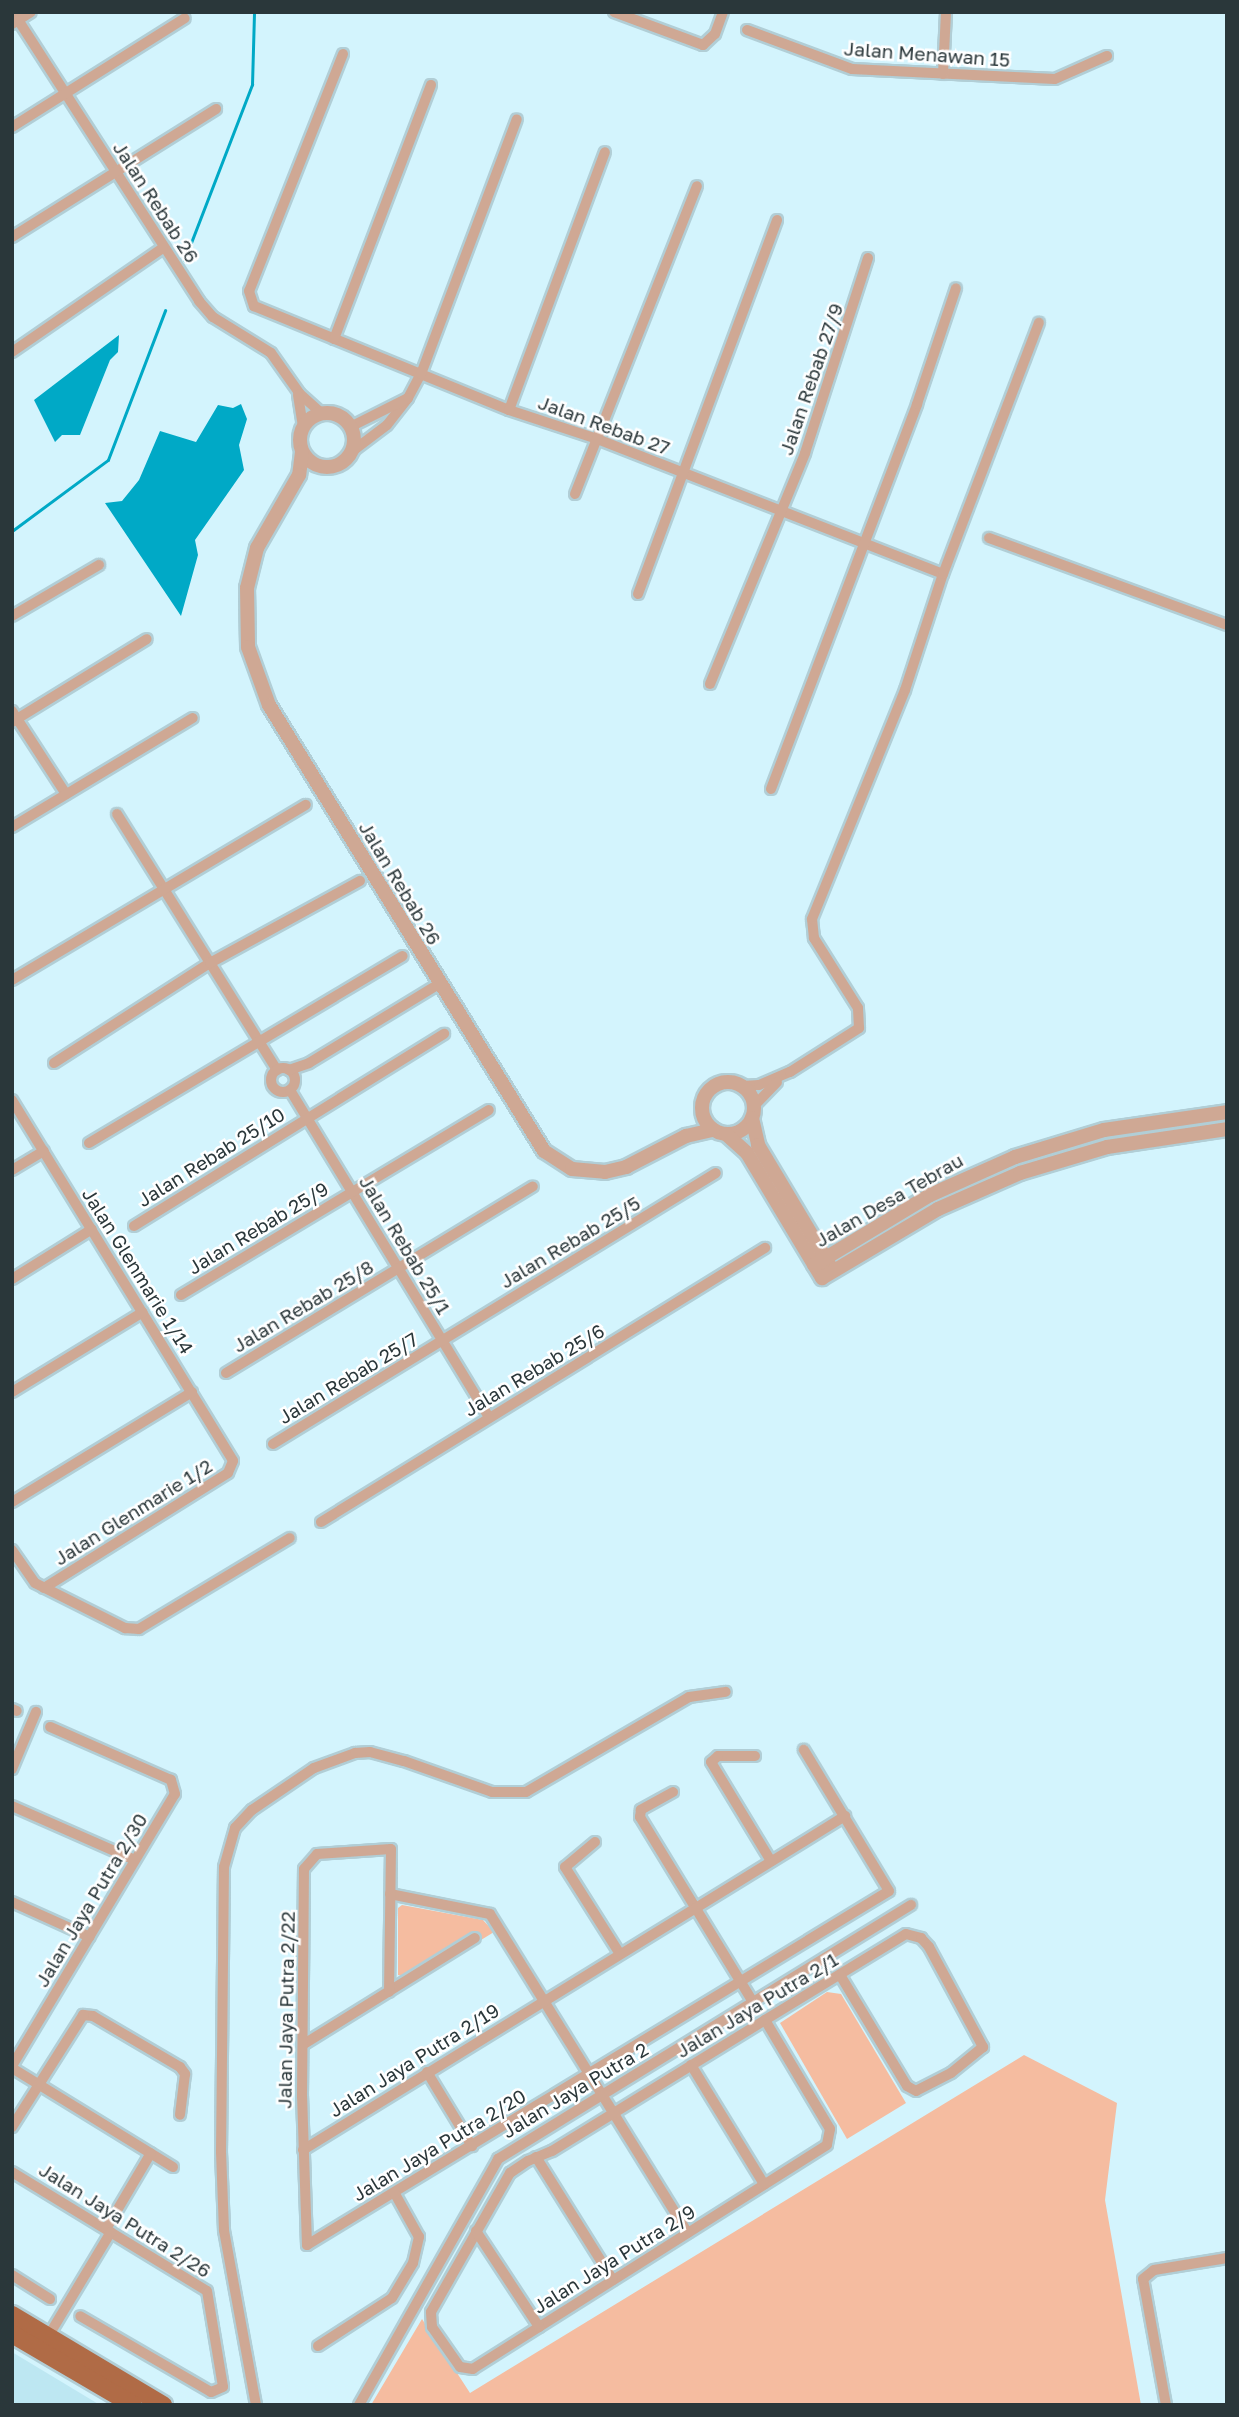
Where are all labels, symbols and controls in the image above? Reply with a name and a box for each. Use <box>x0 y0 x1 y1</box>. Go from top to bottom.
street label: Jalan Menawan 15 <box>843 37 1011 71</box>
street label: Jalan Rebab 26 <box>108 137 204 267</box>
street label: Jalan Rebab 27/9 <box>774 300 848 458</box>
street label: Jalan Rebab 27 <box>535 391 673 459</box>
street label: Jalan Rebab 26 <box>354 817 446 949</box>
street label: Jalan Rebab 25/10 <box>133 1102 289 1212</box>
street label: Jalan Desa Tebrau <box>811 1148 967 1252</box>
street label: Jalan Rebab 25/1 <box>355 1172 455 1318</box>
street label: Jalan Rebab 25/9 <box>184 1177 332 1279</box>
street label: Jalan Glenmarie 1/14 <box>78 1184 198 1358</box>
street label: Jalan Rebab 25/5 <box>496 1191 644 1293</box>
street label: Jalan Rebab 25/8 <box>229 1255 377 1357</box>
street label: Jalan Rebab 25/6 <box>460 1319 608 1421</box>
street label: Jalan Rebab 25/7 <box>274 1327 422 1429</box>
street label: Jalan Glenmarie 1/2 <box>50 1454 216 1570</box>
street label: Jalan Jaya Putra 2/30 <box>30 1809 152 1991</box>
street label: Jalan Jaya Putra 2/22 <box>273 1911 299 2109</box>
street label: Jalan Jaya Putra 2/1 <box>672 1948 842 2062</box>
street label: Jalan Jaya Putra 2/19 <box>325 1998 503 2122</box>
street label: Jalan Jaya Putra 2 <box>498 2037 652 2143</box>
street label: Jalan Jaya Putra 2/20 <box>348 2084 530 2206</box>
street label: Jalan Jaya Putra 2/26 <box>35 2158 215 2282</box>
street label: Jalan Jaya Putra 2/9 <box>529 2200 699 2318</box>

